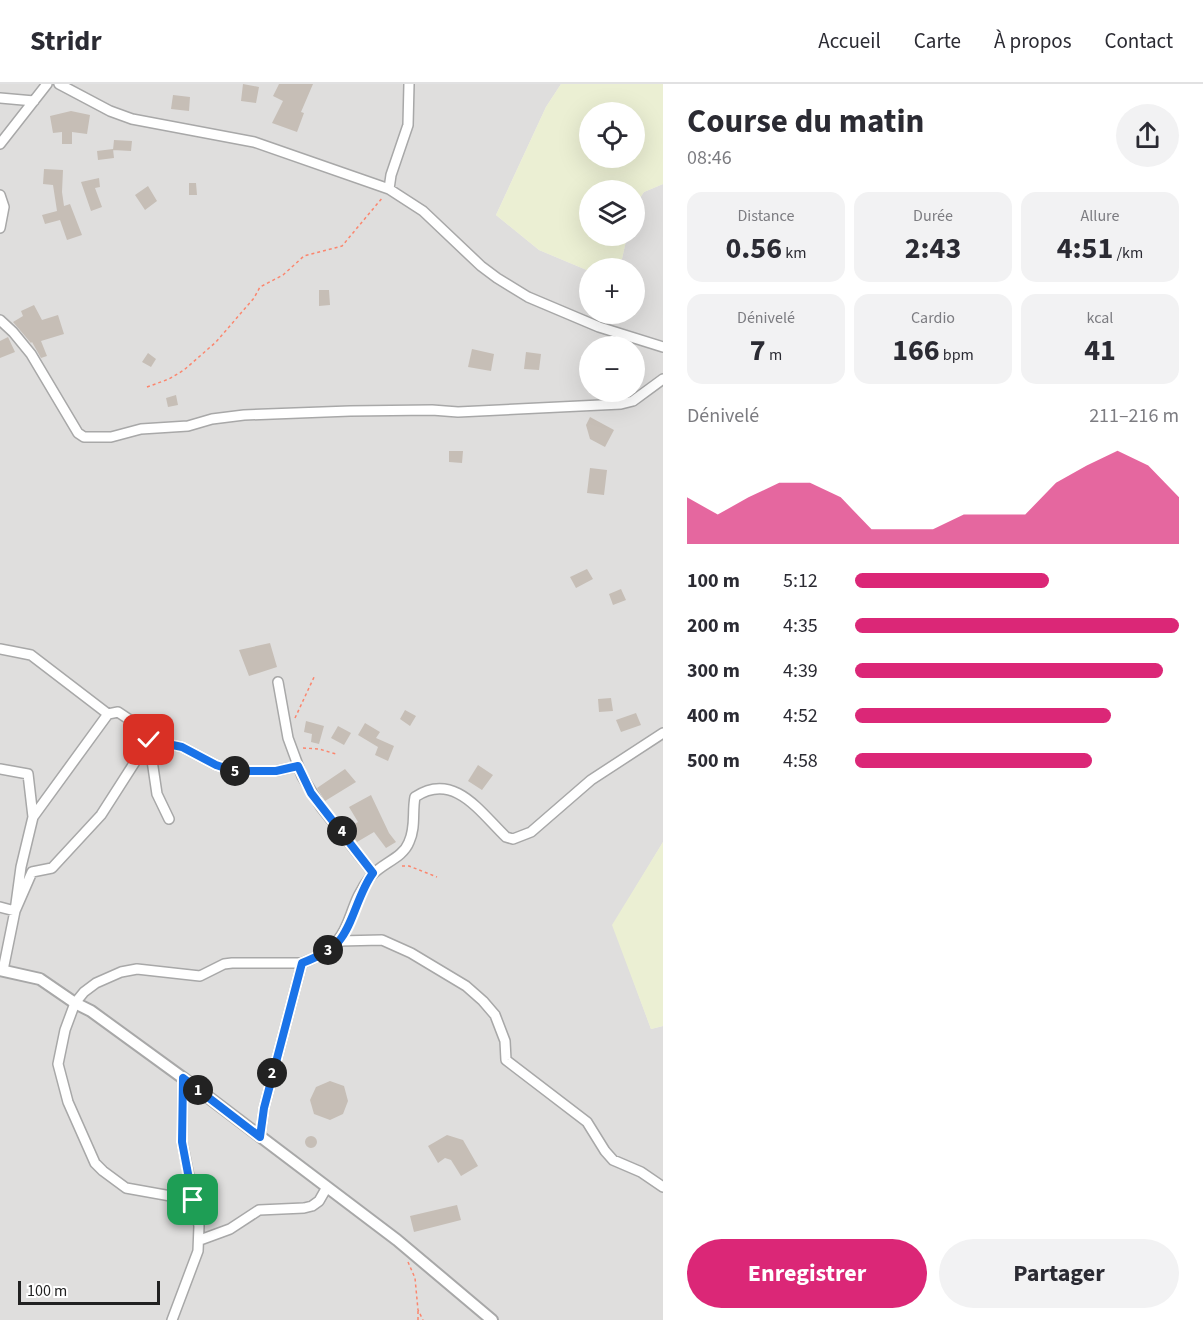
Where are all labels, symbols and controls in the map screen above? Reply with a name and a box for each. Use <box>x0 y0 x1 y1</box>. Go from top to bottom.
text: Stridr <box>30 21 102 61</box>
text: Accueil <box>818 26 881 56</box>
text: Carte <box>914 26 961 56</box>
text: À propos <box>994 26 1071 56</box>
text: Contact <box>1104 26 1173 56</box>
text: Course du matin <box>687 98 924 145</box>
map controls <box>579 102 645 402</box>
button: locate <box>579 102 645 168</box>
button: share <box>1116 104 1179 167</box>
text: 08:46 <box>687 144 732 172</box>
button: layers <box>579 180 645 246</box>
text: Distance <box>738 205 794 227</box>
text: Durée <box>913 205 953 227</box>
text: Allure <box>1081 205 1119 227</box>
text: 0.56 <box>726 227 782 270</box>
text: 2:43 <box>905 227 961 270</box>
text: 4:51 <box>1057 227 1113 270</box>
text: km <box>782 242 806 264</box>
text: /km <box>1113 242 1143 264</box>
button: + <box>579 258 645 324</box>
text: Dénivelé <box>737 307 795 329</box>
text: Cardio <box>911 307 955 329</box>
text: kcal <box>1087 307 1113 329</box>
text: 7 <box>750 329 766 372</box>
text: 166 <box>892 329 940 372</box>
text: 41 <box>1084 329 1116 372</box>
button: − <box>579 336 645 402</box>
text: m <box>766 344 782 366</box>
text: bpm <box>940 344 974 366</box>
text: Dénivelé <box>687 402 759 430</box>
text: 211–216 m <box>1089 402 1179 430</box>
text: 100 m <box>687 567 740 595</box>
text: 5:12 <box>783 567 818 595</box>
text: 200 m <box>687 612 740 640</box>
text: 4:35 <box>783 612 818 640</box>
text: 300 m <box>687 657 740 685</box>
text: 4:39 <box>783 657 818 685</box>
text: 400 m <box>687 702 740 730</box>
text: 4:52 <box>783 702 818 730</box>
pin <box>123 714 174 765</box>
icon: check <box>132 723 165 756</box>
text: 500 m <box>687 747 740 775</box>
text: 4:58 <box>783 747 818 775</box>
pin: 5 <box>220 756 250 786</box>
text: 5 <box>231 760 239 782</box>
pin: 4 <box>327 816 357 846</box>
text: 4 <box>338 820 346 842</box>
pin: 3 <box>313 935 343 965</box>
text: 3 <box>324 939 332 961</box>
pin: 2 <box>257 1058 287 1088</box>
text: 2 <box>268 1062 276 1084</box>
pin: 1 <box>183 1075 213 1105</box>
text: 1 <box>194 1079 202 1101</box>
pin <box>167 1174 218 1225</box>
icon: arrive <box>176 1183 209 1216</box>
button: Enregistrer <box>687 1239 927 1308</box>
button: Partager <box>939 1239 1179 1308</box>
scale bar <box>18 1278 160 1306</box>
text: 100 m <box>27 1280 67 1302</box>

